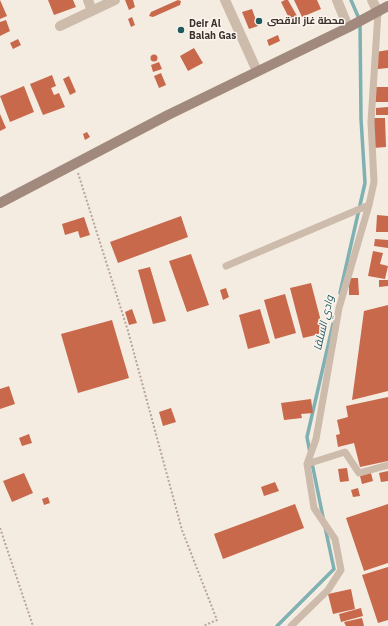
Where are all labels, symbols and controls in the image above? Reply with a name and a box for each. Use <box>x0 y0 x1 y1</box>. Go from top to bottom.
place label: محطة غاز الاقصى <box>267 15 345 27</box>
marker: محطة غاز الاقصى <box>254 16 264 26</box>
place label: Deir Al Balah Gas <box>189 18 236 42</box>
marker: Deir Al Balah Gas <box>176 25 186 35</box>
water label: وادي السلقا <box>311 294 337 352</box>

